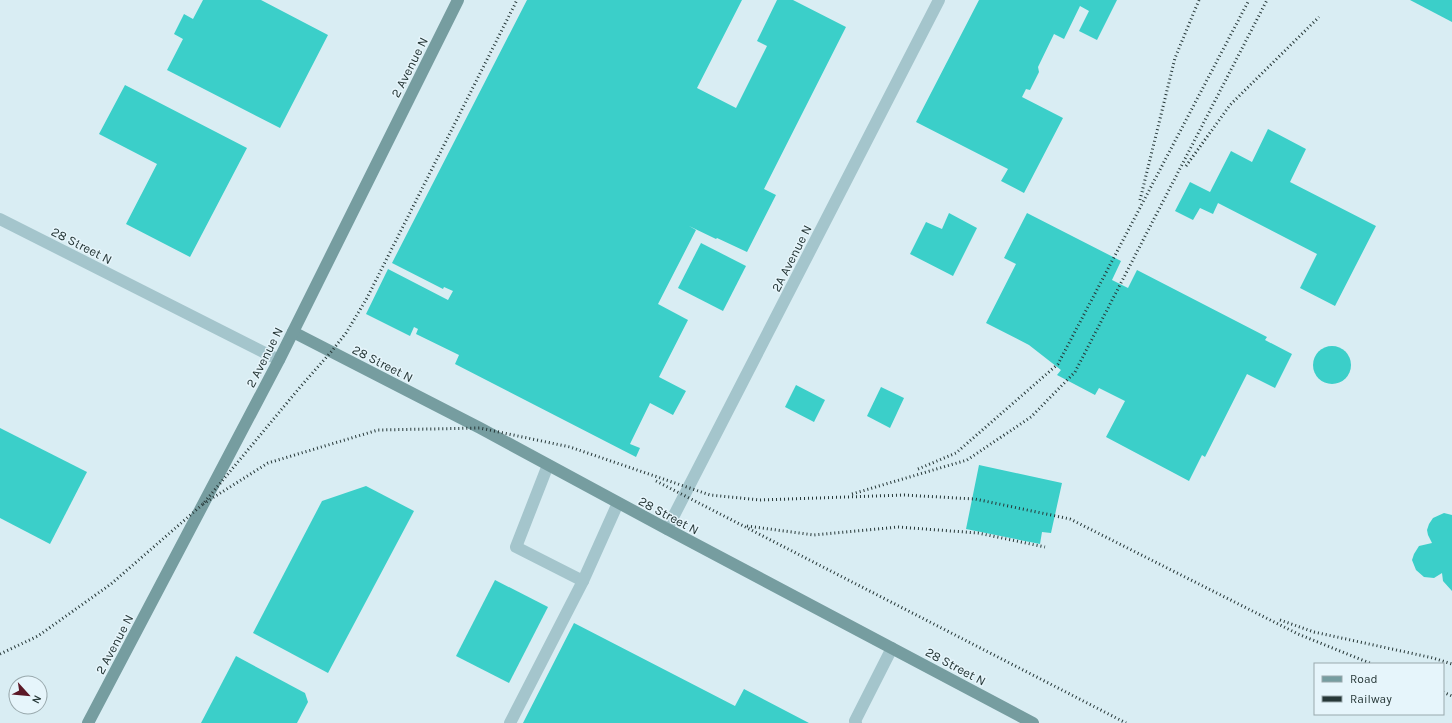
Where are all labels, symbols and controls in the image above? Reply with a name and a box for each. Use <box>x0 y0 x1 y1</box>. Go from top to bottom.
street label: 2 Avenue N <box>388 35 431 100</box>
street label: 2A Avenue N <box>768 222 815 294</box>
street label: 28 Street N <box>49 224 115 267</box>
street label: 2 Avenue N <box>243 325 286 390</box>
street label: 28 Street N <box>350 342 416 385</box>
street label: 28 Street N <box>636 493 702 538</box>
street label: 2 Avenue N <box>92 612 136 677</box>
street label: 28 Street N <box>923 644 989 689</box>
legend <box>1314 663 1444 715</box>
text: Road <box>1350 672 1378 686</box>
north arrow <box>8 675 48 715</box>
text: Railway <box>1350 692 1392 706</box>
text: N <box>29 693 44 706</box>

